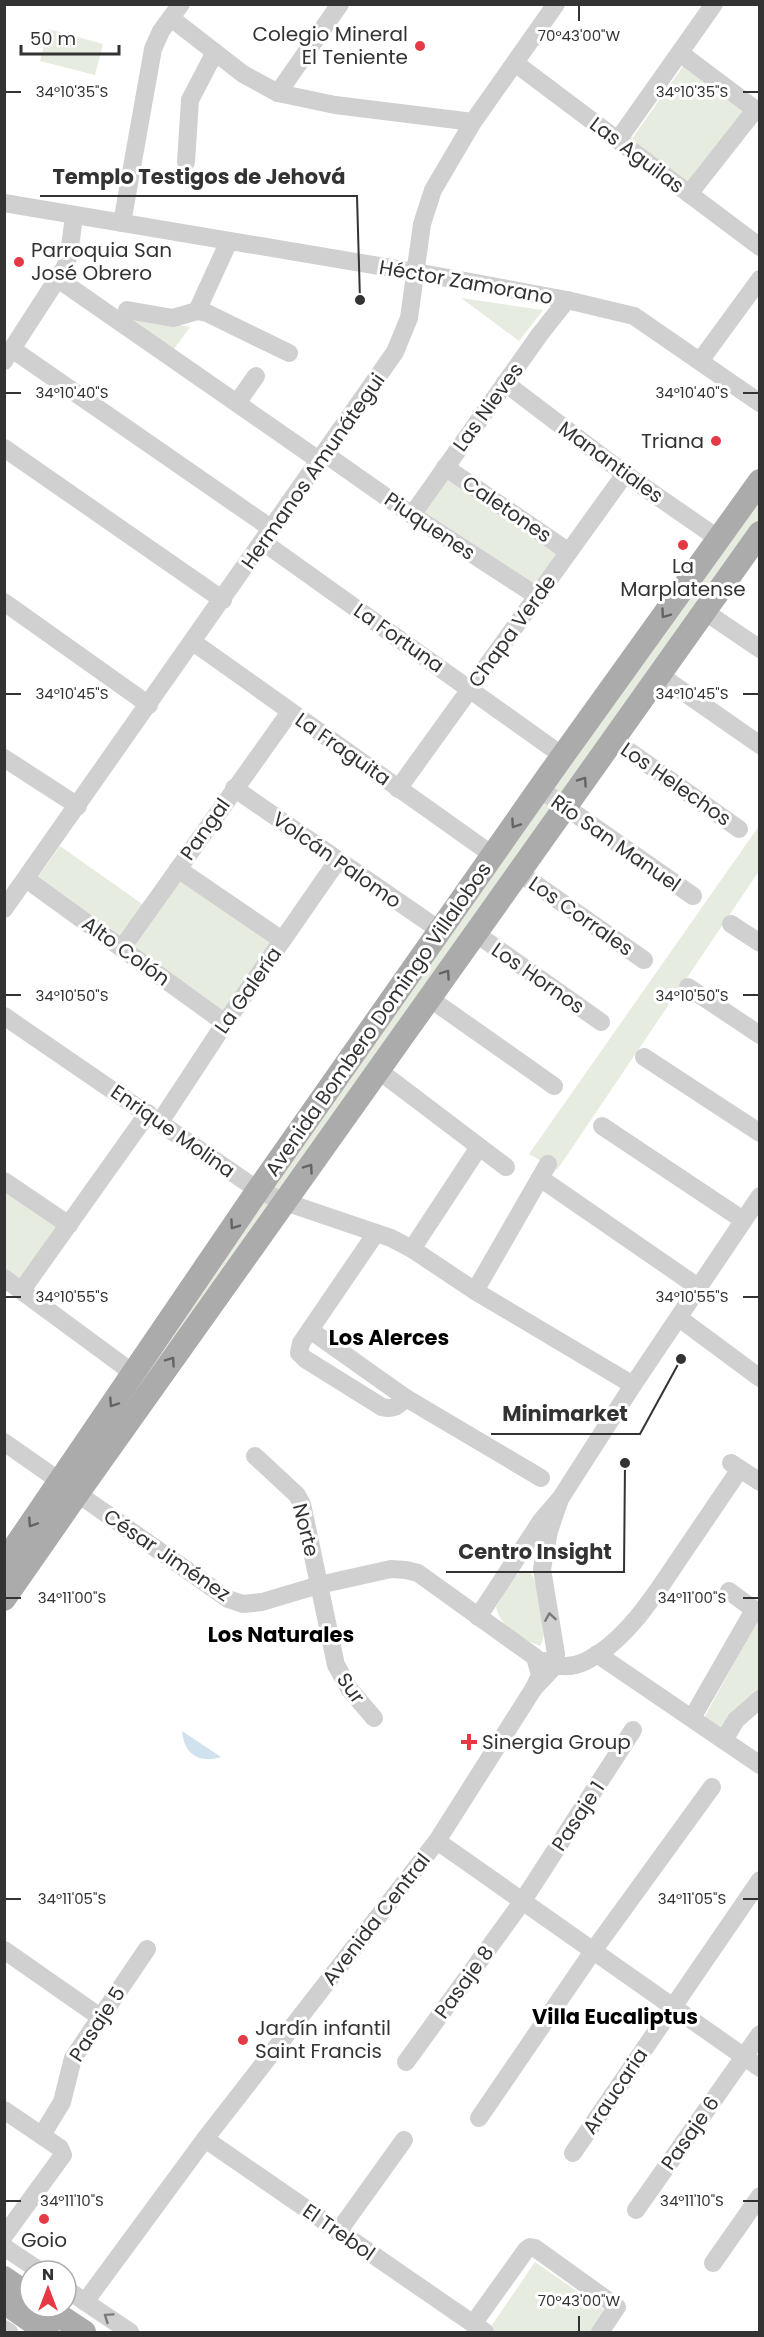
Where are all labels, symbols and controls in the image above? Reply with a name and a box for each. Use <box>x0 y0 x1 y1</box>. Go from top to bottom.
scale bar <box>21 18 118 56</box>
place label: Colegio Mineral El Teniente <box>253 20 408 71</box>
text: 70°43'00"W <box>538 25 620 46</box>
text: 50 m <box>30 26 76 51</box>
marker: Colegio Mineral El Teniente <box>413 39 427 53</box>
text: 34°10'35"S <box>36 81 108 102</box>
text: 34°10'35"S <box>656 81 728 102</box>
street label: Las Aguilas <box>584 110 690 200</box>
callout: Templo Testigos de Jehová <box>40 157 357 196</box>
text: Templo Testigos de Jehová <box>52 162 346 191</box>
place label: Parroquia San José Obrero <box>31 236 172 287</box>
street label: Héctor Zamorano <box>377 253 555 311</box>
marker: Parroquia San José Obrero <box>12 255 26 269</box>
street label: Las Nieves <box>446 357 530 457</box>
street label: Hermanos Amunátegui <box>235 367 391 575</box>
text: 34°10'40"S <box>35 382 109 403</box>
text: 34°10'40"S <box>655 382 729 403</box>
street label: Manantiales <box>553 414 669 510</box>
place label: Triana <box>641 427 704 455</box>
marker: Triana <box>709 434 723 448</box>
street label: Caletones <box>457 469 557 549</box>
street label: Piuquenes <box>379 485 481 567</box>
marker: La Marplatense <box>676 538 690 552</box>
place label: La Marplatense <box>620 552 746 603</box>
street label: Chapa Verde <box>461 569 563 693</box>
street label: La Fortuna <box>348 597 450 679</box>
one-way arrow <box>661 608 672 619</box>
text: 34°10'45"S <box>35 683 109 704</box>
text: 34°10'45"S <box>655 683 729 704</box>
street label: La Fraguita <box>290 706 396 792</box>
street label: Los Helechos <box>615 736 737 832</box>
one-way arrow <box>576 777 587 788</box>
street label: Río San Manuel <box>546 788 686 898</box>
street label: Pangal <box>173 792 237 866</box>
street label: Volcán Palomo <box>267 805 407 915</box>
one-way arrow <box>511 818 522 829</box>
street label: Avenida Bombero Domingo Villalobos <box>258 856 498 1182</box>
street label: Los Corrales <box>523 870 639 962</box>
street label: Alto Colón <box>76 910 176 992</box>
street label: Los Hornos <box>486 936 590 1020</box>
street label: La Galería <box>208 941 288 1039</box>
one-way arrow <box>438 970 449 981</box>
text: 34°10'50"S <box>35 985 109 1006</box>
text: 34°10'50"S <box>655 985 729 1006</box>
street label: Enrique Molina <box>105 1078 241 1184</box>
one-way arrow <box>301 1163 312 1174</box>
one-way arrow <box>230 1218 241 1229</box>
text: 34°10'55"S <box>35 1286 109 1307</box>
text: 34°10'55"S <box>655 1286 729 1307</box>
district label: Los Alerces <box>329 1323 449 1352</box>
one-way arrow <box>164 1357 175 1368</box>
callout: Minimarket <box>491 1395 640 1434</box>
one-way arrow <box>109 1397 120 1408</box>
text: Minimarket <box>502 1399 628 1428</box>
street label: Norte <box>286 1500 326 1560</box>
street label: César Jiménez <box>98 1502 236 1608</box>
one-way arrow <box>28 1516 39 1527</box>
callout: Centro Insight <box>446 1533 624 1572</box>
text: Centro Insight <box>458 1537 612 1566</box>
text: 34°11'00"S <box>38 1587 106 1608</box>
text: 34°11'00"S <box>658 1587 726 1608</box>
one-way arrow <box>544 1612 557 1622</box>
district label: Los Naturales <box>208 1620 354 1649</box>
street label: Sur <box>330 1667 372 1709</box>
place label: Sinergia Group <box>482 1728 631 1756</box>
marker: Sinergia Group <box>460 1733 478 1751</box>
street label: Pasaje 1 <box>545 1776 611 1856</box>
street label: Avenida Central <box>315 1847 437 1991</box>
text: 34°11'05"S <box>38 1888 106 1909</box>
text: 34°11'05"S <box>658 1888 726 1909</box>
street label: Pasaje 8 <box>428 1940 500 2024</box>
street label: Pasaje 5 <box>62 1981 132 2067</box>
district label: Villa Eucaliptus <box>532 2002 698 2031</box>
place label: Jardín infantil Saint Francis <box>255 2014 391 2065</box>
marker: Jardín infantil Saint Francis <box>236 2033 250 2047</box>
street label: Araucaria <box>576 2042 654 2140</box>
street label: Pasaje 6 <box>654 2090 726 2176</box>
text: 34°11'10"S <box>40 2190 104 2211</box>
text: 34°11'10"S <box>660 2190 724 2211</box>
street label: El Trebol <box>297 2197 381 2267</box>
marker: Goio <box>37 2212 51 2226</box>
place label: Goio <box>21 2226 67 2254</box>
north arrow <box>18 2259 78 2319</box>
text: N <box>42 2263 54 2286</box>
text: 70°43'00"W <box>538 2290 620 2311</box>
one-way arrow <box>103 2313 114 2324</box>

